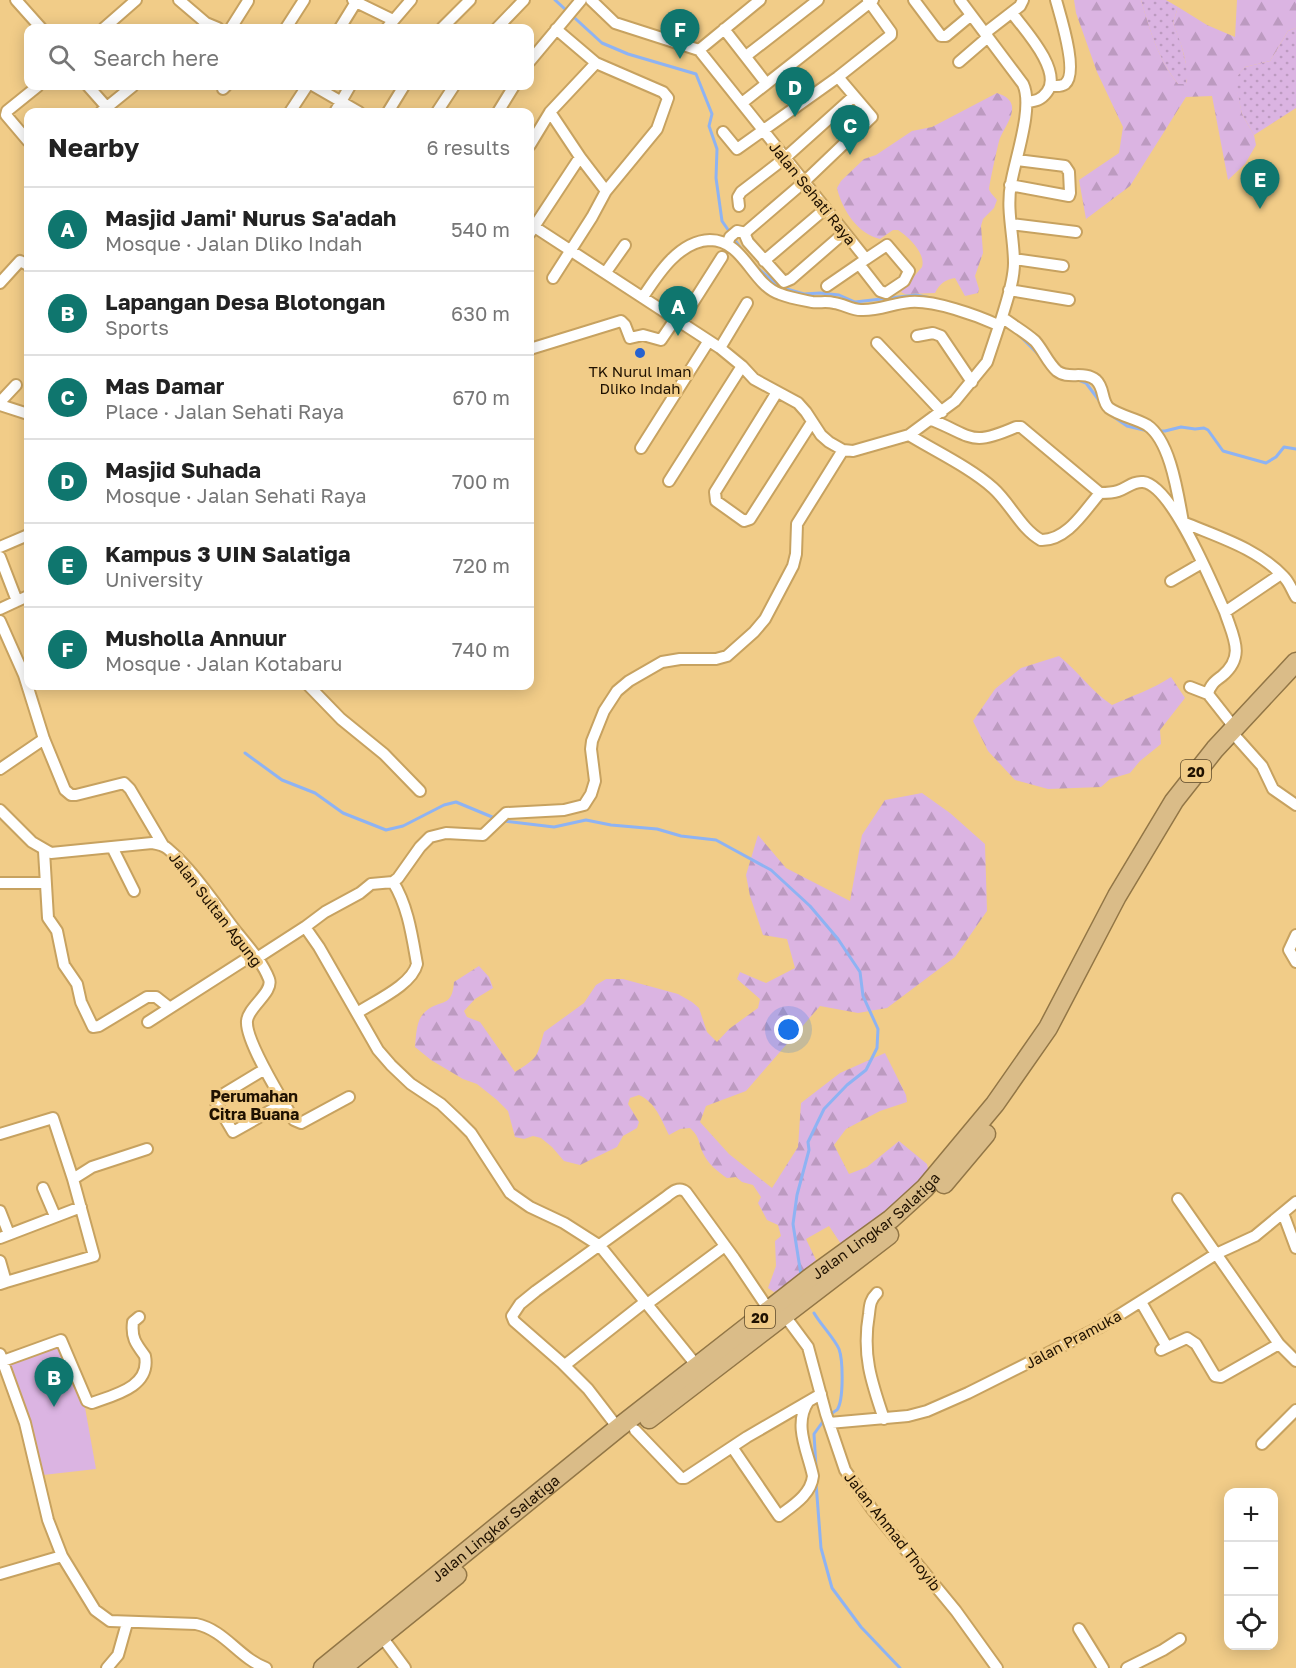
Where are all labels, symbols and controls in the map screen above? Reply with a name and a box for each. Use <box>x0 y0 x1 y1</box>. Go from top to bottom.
pin: F <box>660 10 700 59</box>
search box <box>24 24 534 90</box>
icon: search <box>45 41 78 74</box>
text: Search here <box>93 44 219 71</box>
pin: D <box>776 68 814 117</box>
pin: C <box>830 106 870 155</box>
text: Nearby <box>48 132 139 163</box>
text: 6 results <box>426 135 510 159</box>
street label: Jalan Sehati Raya <box>766 138 860 248</box>
pin: E <box>1240 160 1280 209</box>
text: Masjid Jami' Nurus Sa'adah <box>105 204 396 231</box>
text: A <box>60 217 75 241</box>
text: 540 m <box>451 217 510 241</box>
text: Mosque · Jalan Dliko Indah <box>105 231 362 255</box>
pin: A <box>658 286 698 336</box>
text: Lapangan Desa Blotongan <box>105 288 385 315</box>
text: B <box>60 301 75 325</box>
text: 630 m <box>451 301 510 325</box>
text: Sports <box>105 315 169 339</box>
marker: TK Nurul Iman Dliko Indah <box>633 346 647 360</box>
place label: TK Nurul Iman Dliko Indah <box>588 362 692 397</box>
text: Mas Damar <box>105 372 224 399</box>
text: C <box>60 385 75 409</box>
text: 670 m <box>452 385 510 409</box>
text: Place · Jalan Sehati Raya <box>105 399 344 423</box>
text: Masjid Suhada <box>105 456 261 483</box>
text: D <box>60 469 75 493</box>
text: 700 m <box>452 469 510 493</box>
text: Mosque · Jalan Sehati Raya <box>105 483 367 507</box>
text: Kampus 3 UIN Salatiga <box>105 540 351 567</box>
text: E <box>61 553 74 577</box>
text: 720 m <box>453 553 510 577</box>
text: University <box>105 567 203 591</box>
text: Musholla Annuur <box>105 624 287 651</box>
text: F <box>62 637 73 661</box>
text: 740 m <box>452 637 510 661</box>
text: Mosque · Jalan Kotabaru <box>105 651 342 675</box>
road number: 20 <box>1181 760 1211 782</box>
street label: Jalan Sultan Agung <box>166 848 266 970</box>
your location <box>774 1015 803 1044</box>
district label: Perumahan Citra Buana <box>209 1086 299 1124</box>
street label: Jalan Lingkar Salatiga <box>808 1169 943 1283</box>
road number: 20 <box>745 1306 775 1328</box>
street label: Jalan Pramuka <box>1022 1306 1124 1372</box>
pin: B <box>34 1358 74 1407</box>
street label: Jalan Ahmad Thoyib <box>841 1468 945 1594</box>
street label: Jalan Lingkar Salatiga <box>428 1471 563 1585</box>
map controls <box>1224 1488 1278 1650</box>
button: + <box>1224 1488 1278 1542</box>
button: − <box>1224 1542 1278 1596</box>
button: locate <box>1224 1596 1278 1650</box>

